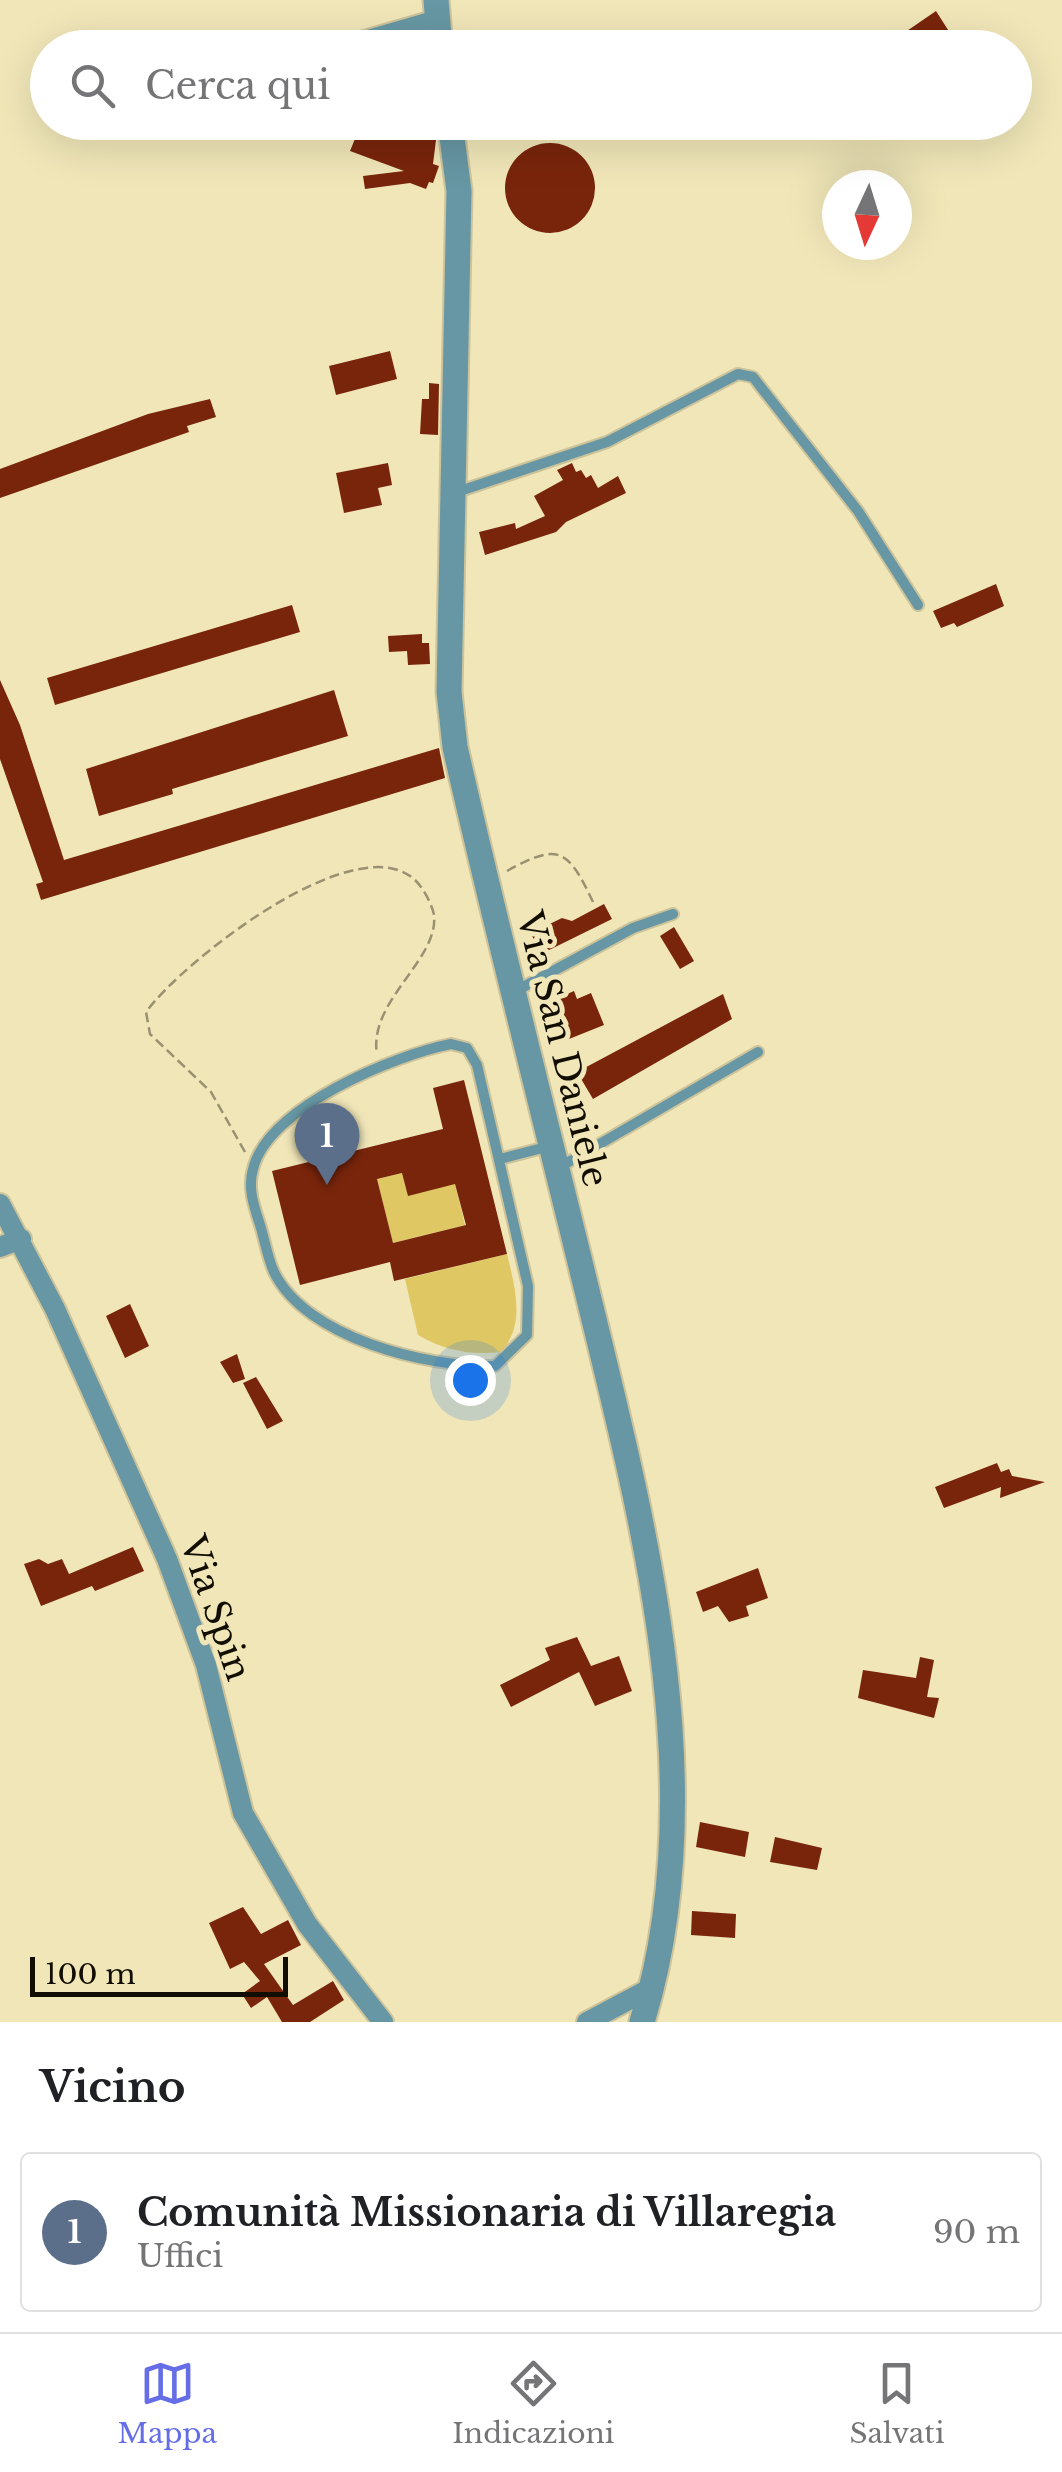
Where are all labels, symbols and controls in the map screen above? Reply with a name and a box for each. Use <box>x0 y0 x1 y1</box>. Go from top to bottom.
search box <box>30 30 1032 140</box>
icon: search <box>65 58 120 113</box>
text: Cerca qui <box>145 62 330 109</box>
north arrow <box>822 170 912 260</box>
street label: Via San Daniele <box>508 906 618 1191</box>
pin: 1 <box>294 1102 360 1185</box>
your location <box>445 1355 496 1406</box>
street label: Via Spin <box>171 1529 261 1686</box>
scale bar <box>30 1952 288 1996</box>
text: 100 m <box>45 1957 136 1992</box>
text: Vicino <box>40 2061 185 2113</box>
text: Comunità Missionaria di Villaregia <box>137 2189 836 2236</box>
text: 1 <box>68 2212 81 2252</box>
text: 90 m <box>933 2212 1020 2252</box>
text: Uffici <box>137 2236 223 2276</box>
tab: Mappa <box>118 2356 217 2451</box>
tab: Indicazioni <box>452 2356 614 2451</box>
tab: Salvati <box>850 2356 944 2451</box>

